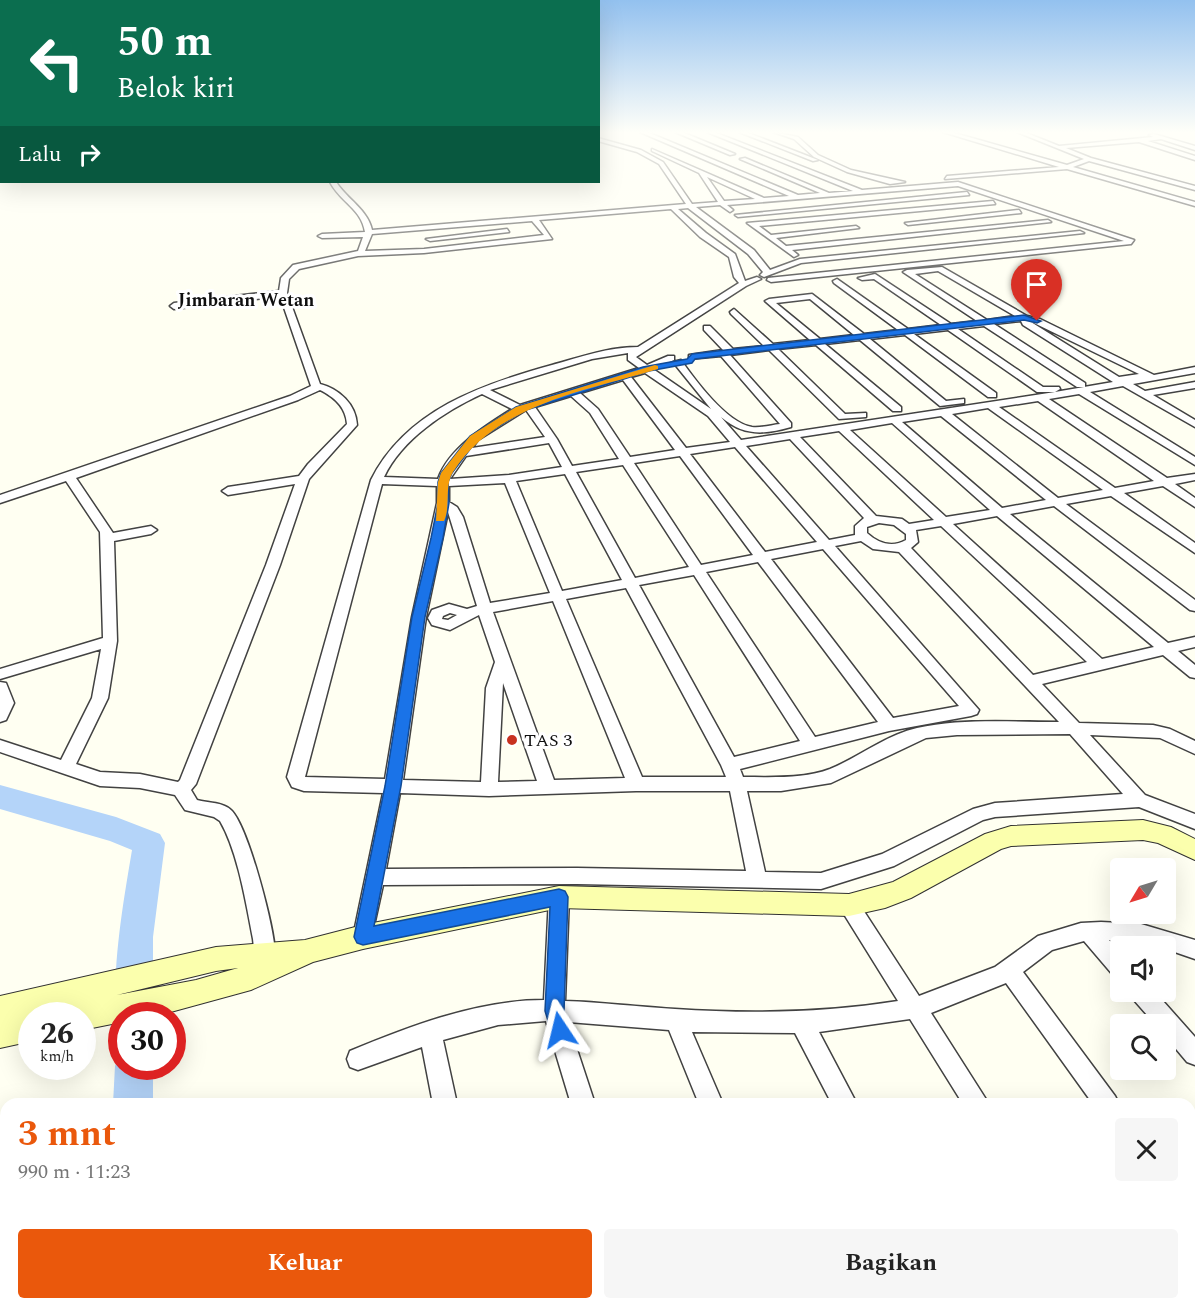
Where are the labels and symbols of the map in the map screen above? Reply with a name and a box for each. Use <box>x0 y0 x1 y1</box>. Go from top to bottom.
pin <box>1011 259 1062 321</box>
district label: Jimbaran Wetan <box>178 287 314 314</box>
place label: TAS 3 <box>524 727 572 754</box>
marker: TAS 3 <box>505 733 519 747</box>
north arrow <box>1110 858 1176 924</box>
position arrow <box>528 998 592 1062</box>
speed limit sign: 30 <box>108 1002 186 1080</box>

